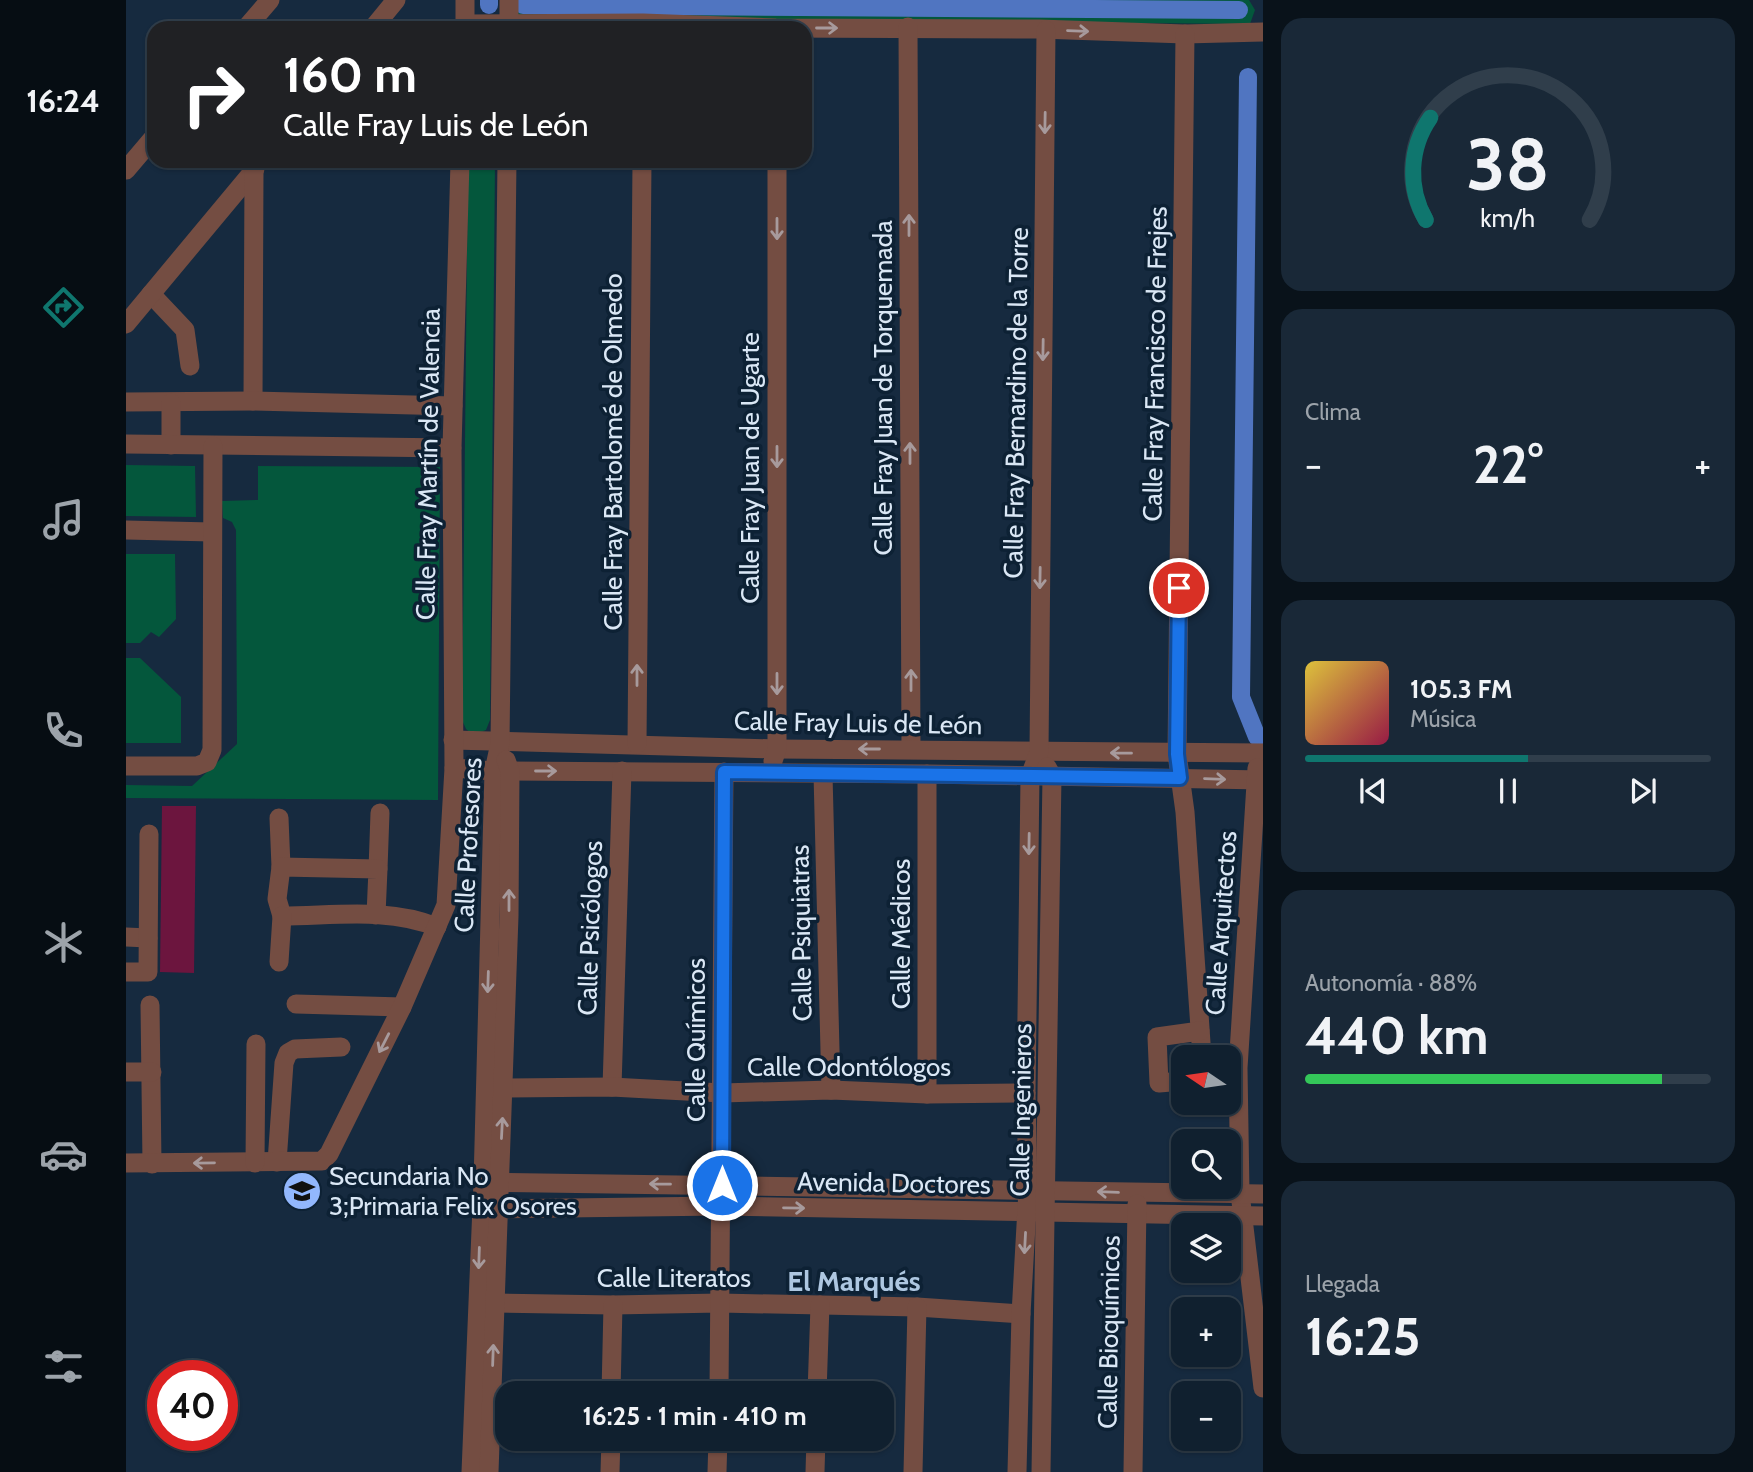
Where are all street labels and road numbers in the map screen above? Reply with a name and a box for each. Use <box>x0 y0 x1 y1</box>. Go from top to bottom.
street label: Calle Fray Francisco de Frejes <box>1136 206 1174 522</box>
street label: Calle Fray Juan de Torquemada <box>867 220 899 556</box>
street label: Calle Fray Bernardino de la Torre <box>997 227 1035 579</box>
street label: Calle Fray Bartolomé de Olmedo <box>597 273 629 631</box>
street label: Calle Fray Martín de Valencia <box>409 307 447 620</box>
street label: Calle Fray Juan de Ugarte <box>734 332 766 604</box>
street label: Calle Fray Luis de León <box>734 705 982 741</box>
street label: Calle Profesores <box>447 756 489 933</box>
street label: Calle Arquitectos <box>1199 829 1243 1016</box>
street label: Calle Psicólogos <box>571 840 609 1016</box>
street label: Calle Psiquiatras <box>783 844 819 1022</box>
street label: Calle Médicos <box>885 858 917 1009</box>
street label: Calle Químicos <box>680 958 712 1122</box>
street label: Calle Ingenieros <box>1003 1023 1039 1197</box>
street label: Calle Odontólogos <box>747 1051 951 1083</box>
street label: Avenida Doctores <box>797 1165 991 1201</box>
street label: Calle Bioquímicos <box>1091 1235 1127 1429</box>
street label: Calle Literatos <box>597 1262 751 1294</box>

